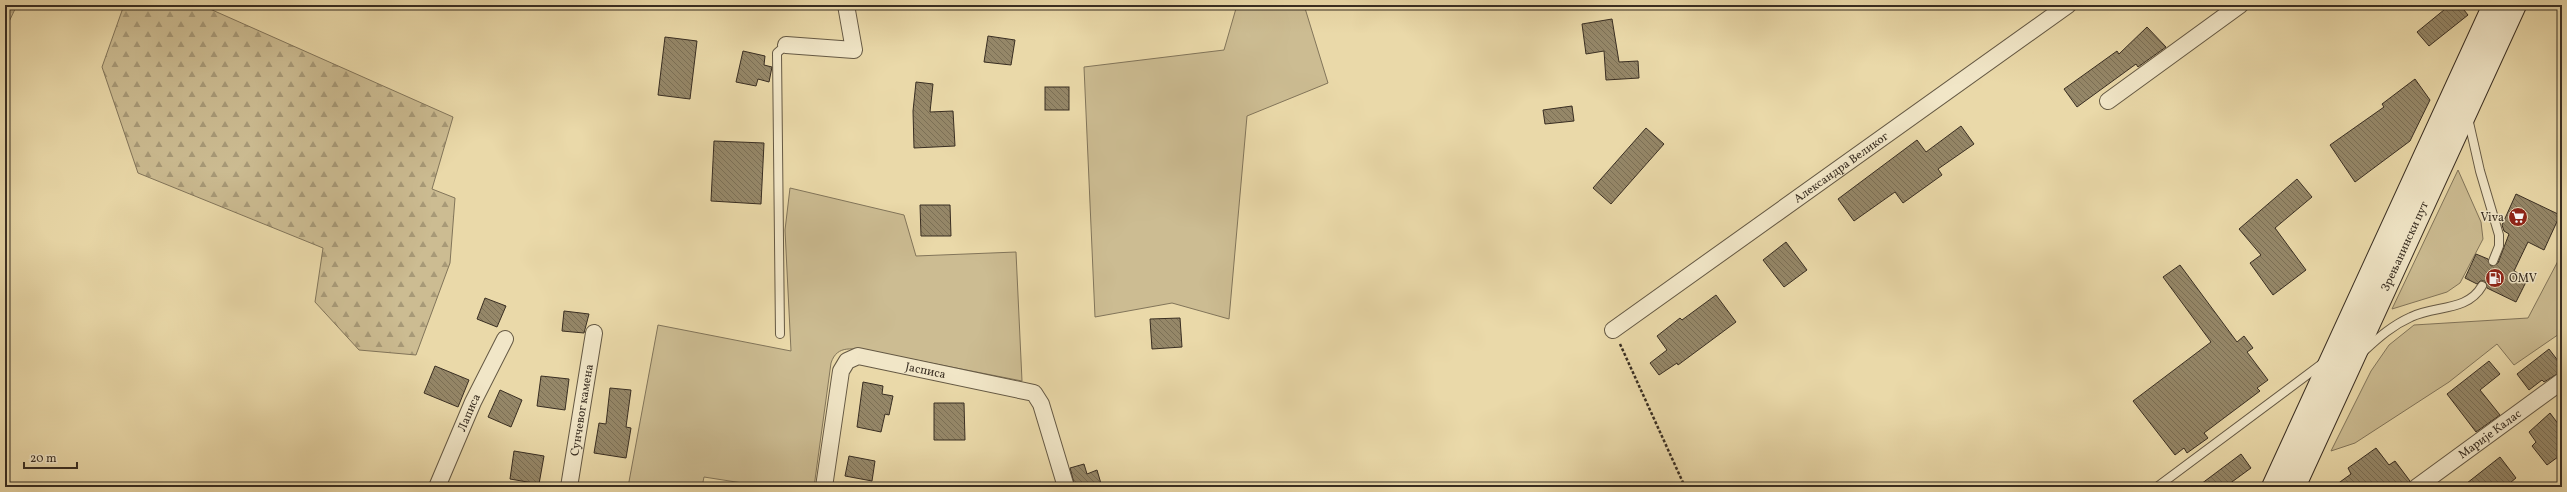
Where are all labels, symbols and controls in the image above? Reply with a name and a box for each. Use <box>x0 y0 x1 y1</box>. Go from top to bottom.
street label: Александра Великог <box>1791 128 1893 207</box>
street label: Зрењанински пут <box>2378 199 2433 294</box>
supermarket icon: Viva <box>2507 206 2529 228</box>
place label: Viva <box>2480 210 2504 226</box>
fuel station icon: OMV <box>2484 267 2506 289</box>
place label: OMV <box>2509 271 2537 287</box>
street label: Јасписа <box>904 359 947 383</box>
street label: Сунчевог камена <box>567 363 598 457</box>
street label: Лаписа <box>454 391 485 434</box>
street label: Марије Калас <box>2455 406 2525 463</box>
scale bar <box>24 444 77 470</box>
text: 20 m <box>30 451 57 467</box>

